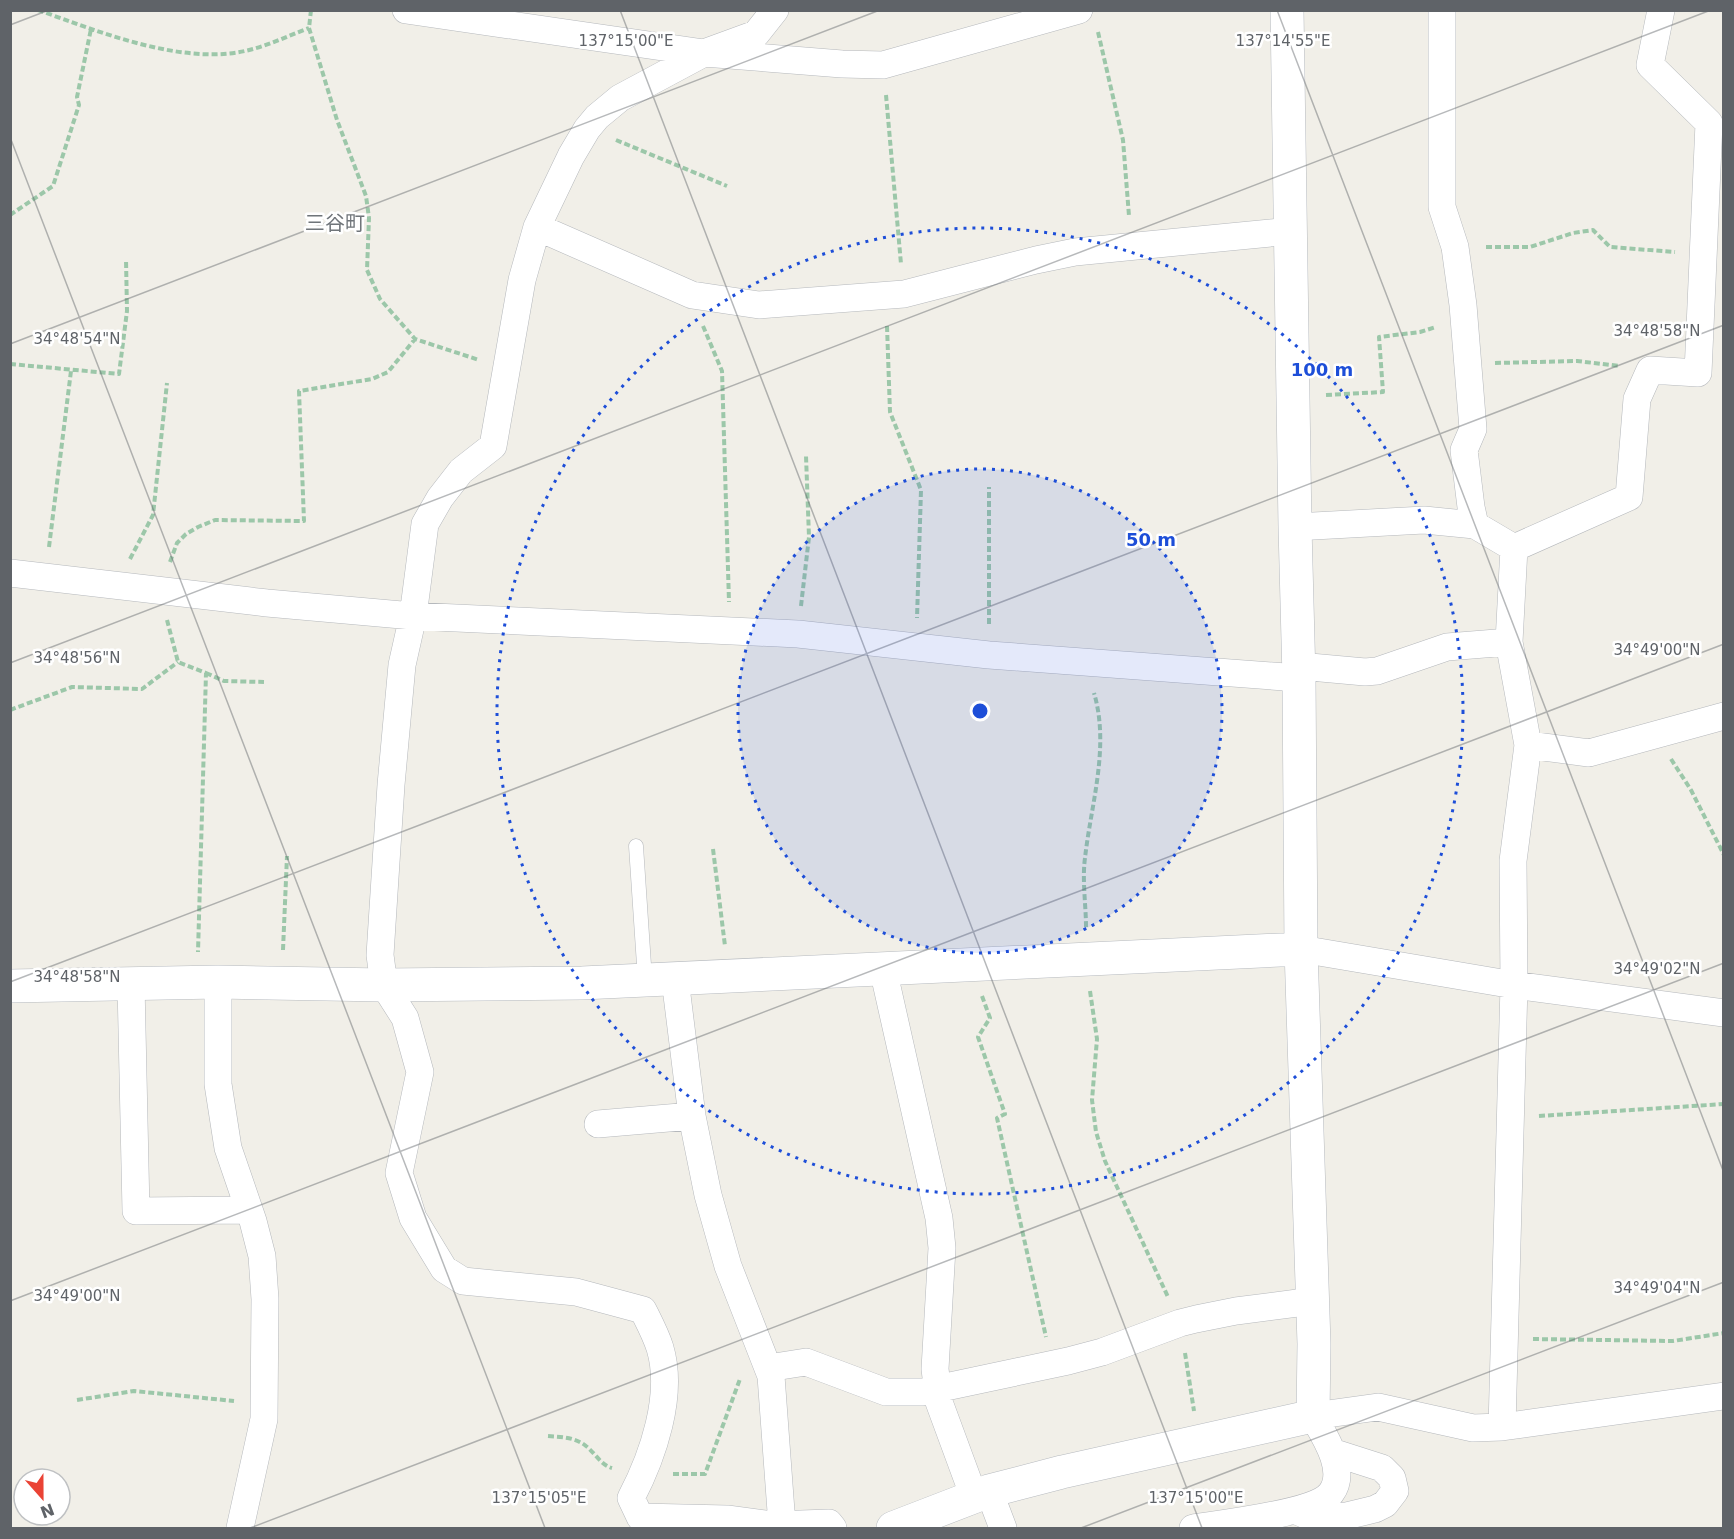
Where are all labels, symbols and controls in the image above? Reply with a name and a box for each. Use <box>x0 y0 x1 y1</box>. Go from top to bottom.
text: 137°15'00"E <box>579 32 673 50</box>
text: 137°14'55"E <box>1236 32 1330 50</box>
district label: 三谷町 <box>305 211 365 235</box>
text: 34°48'58"N <box>1613 322 1701 340</box>
text: 34°48'54"N <box>33 330 121 348</box>
text: 100 m <box>1291 359 1353 380</box>
text: 50 m <box>1126 529 1176 550</box>
text: 34°49'00"N <box>1613 641 1701 659</box>
text: 34°48'56"N <box>33 649 121 667</box>
centre of rings <box>970 701 990 721</box>
text: 34°49'02"N <box>1613 960 1701 978</box>
text: 34°48'58"N <box>33 968 121 986</box>
text: 34°49'04"N <box>1613 1279 1701 1297</box>
text: 34°49'00"N <box>33 1287 121 1305</box>
north arrow <box>12 1467 72 1527</box>
text: 137°15'05"E <box>492 1489 586 1507</box>
text: 137°15'00"E <box>1149 1489 1243 1507</box>
text: N <box>38 1499 57 1522</box>

